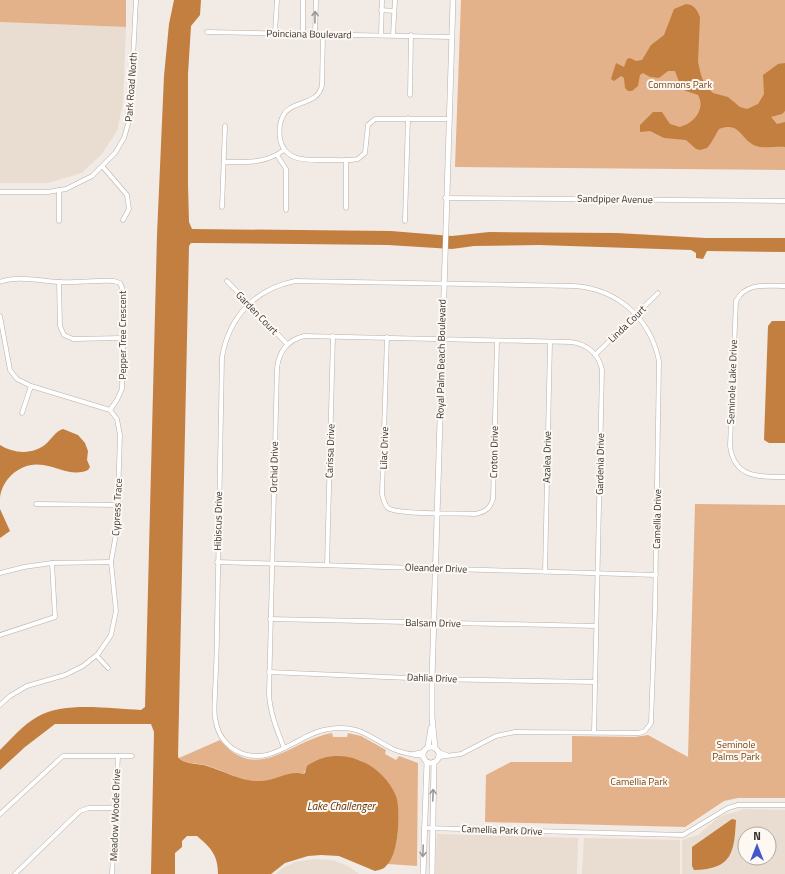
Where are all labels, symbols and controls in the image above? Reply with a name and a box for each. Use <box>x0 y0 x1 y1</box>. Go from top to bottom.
one-way arrow <box>312 11 319 24</box>
street label: Poinciana Boulevard <box>266 26 352 42</box>
street label: Park Road North <box>121 52 141 122</box>
park label: Commons Park <box>648 77 712 92</box>
street label: Sandpiper Avenue <box>577 191 653 207</box>
street label: Garden Court <box>232 288 282 338</box>
street label: Pepper Tree Crescent <box>115 290 130 379</box>
street label: Royal Palm Beach Boulevard <box>432 299 450 419</box>
street label: Linda Court <box>605 302 650 346</box>
street label: Seminole Lake Drive <box>723 339 741 425</box>
street label: Carissa Drive <box>322 424 338 478</box>
street label: Lilac Drive <box>376 426 392 470</box>
street label: Croton Drive <box>486 426 502 478</box>
street label: Azalea Drive <box>539 431 555 483</box>
street label: Gardenia Drive <box>592 433 608 495</box>
street label: Orchid Drive <box>266 441 282 493</box>
street label: Cypress Trace <box>108 478 126 536</box>
street label: Camellia Drive <box>649 489 665 549</box>
street label: Hibiscus Drive <box>210 491 226 551</box>
street label: Oleander Drive <box>405 559 467 577</box>
street label: Balsam Drive <box>405 615 461 631</box>
street label: Dahlia Drive <box>407 670 457 686</box>
park label: Seminole Palms Park <box>712 737 760 764</box>
street label: Meadow Woode Drive <box>106 769 124 861</box>
park label: Camellia Park <box>610 774 668 789</box>
one-way arrow <box>429 789 437 802</box>
water label: Lake Challenger <box>307 798 376 814</box>
street label: Camellia Park Drive <box>461 821 543 839</box>
north arrow <box>737 826 777 866</box>
text: N <box>753 828 761 844</box>
one-way arrow <box>420 844 427 857</box>

